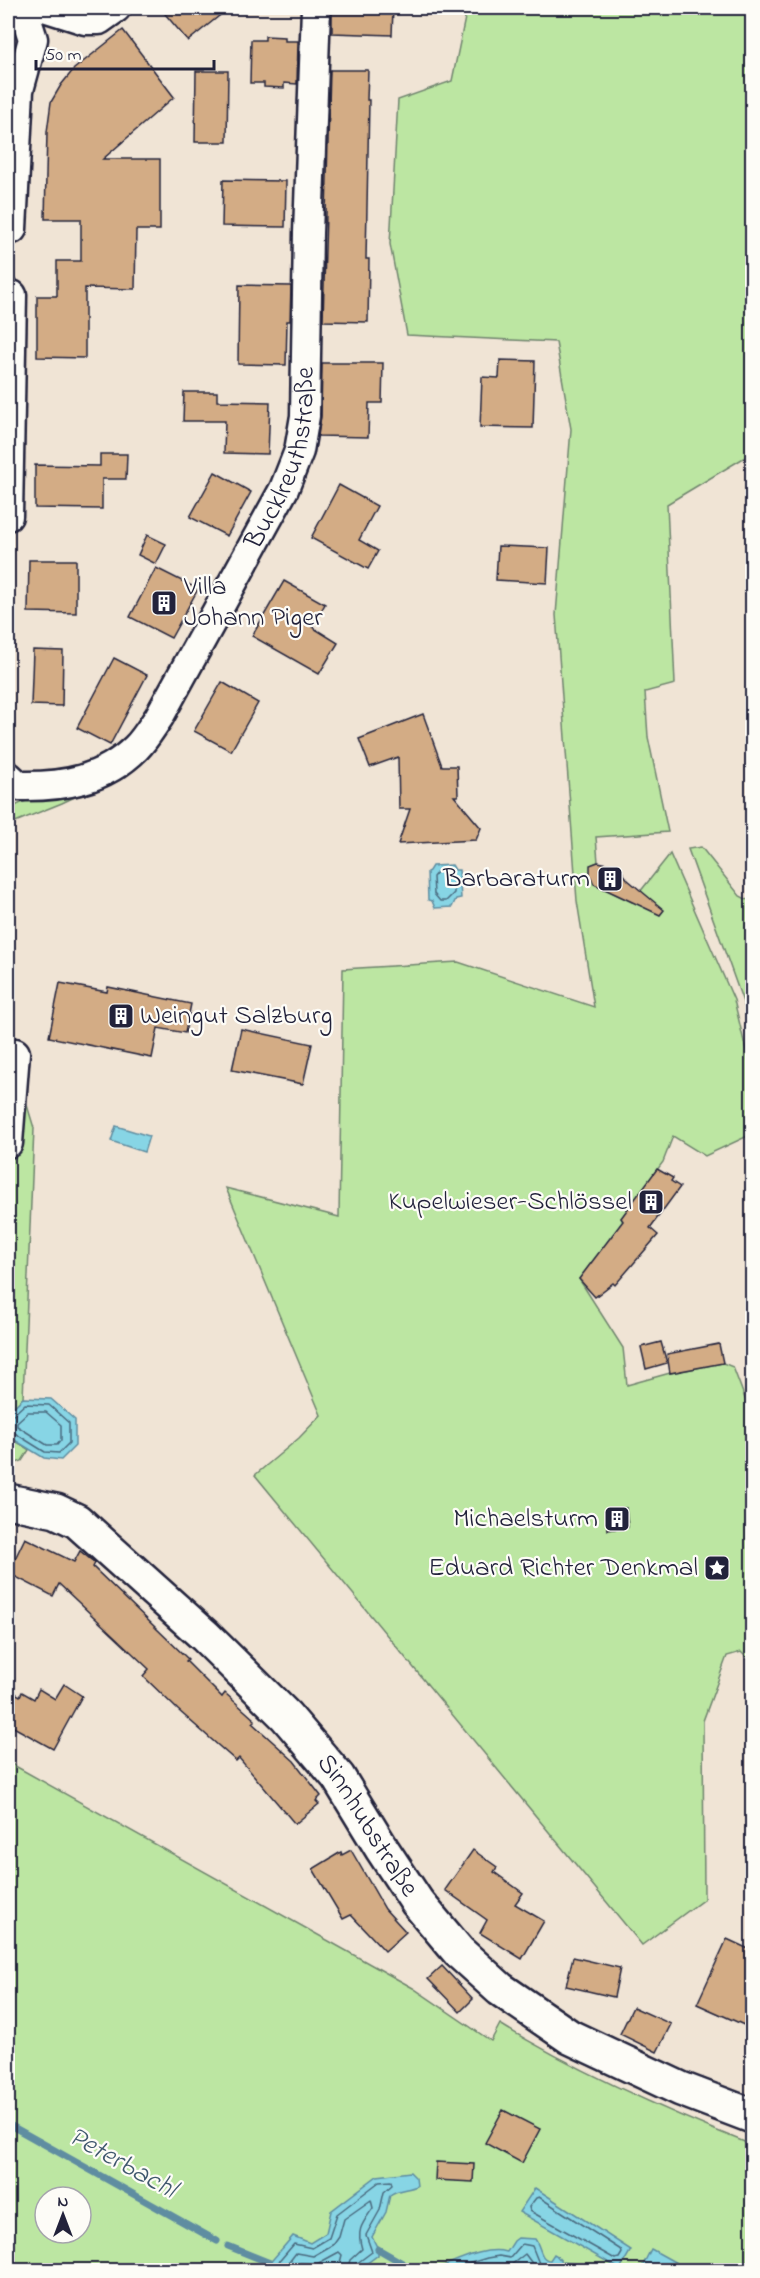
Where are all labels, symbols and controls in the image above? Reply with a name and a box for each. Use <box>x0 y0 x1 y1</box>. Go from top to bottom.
scale bar <box>36 33 214 71</box>
text: 50 m <box>45 43 82 69</box>
street label: Bucklreuthstraße <box>235 366 325 557</box>
place label: Villa Johann Piger <box>183 568 323 638</box>
building icon: Villa Johann Piger <box>149 588 179 618</box>
place label: Barbaraturm <box>442 860 590 899</box>
building icon: Barbaraturm <box>595 864 625 894</box>
place label: Weingut Salzburg <box>140 997 332 1036</box>
building icon: Weingut Salzburg <box>106 1001 136 1031</box>
place label: Kupelwieser-Schlössel <box>388 1183 632 1222</box>
building icon: Kupelwieser-Schlössel <box>636 1187 666 1217</box>
place label: Michaelsturm <box>453 1500 598 1539</box>
building icon: Michaelsturm <box>602 1504 632 1534</box>
place label: Eduard Richter Denkmal <box>428 1549 698 1588</box>
place icon: Eduard Richter Denkmal <box>702 1553 732 1583</box>
street label: Sinnhubstraße <box>307 1745 428 1905</box>
water label: Peterbachl <box>60 2117 186 2212</box>
north arrow <box>33 2185 93 2245</box>
text: N <box>58 2190 69 2214</box>

